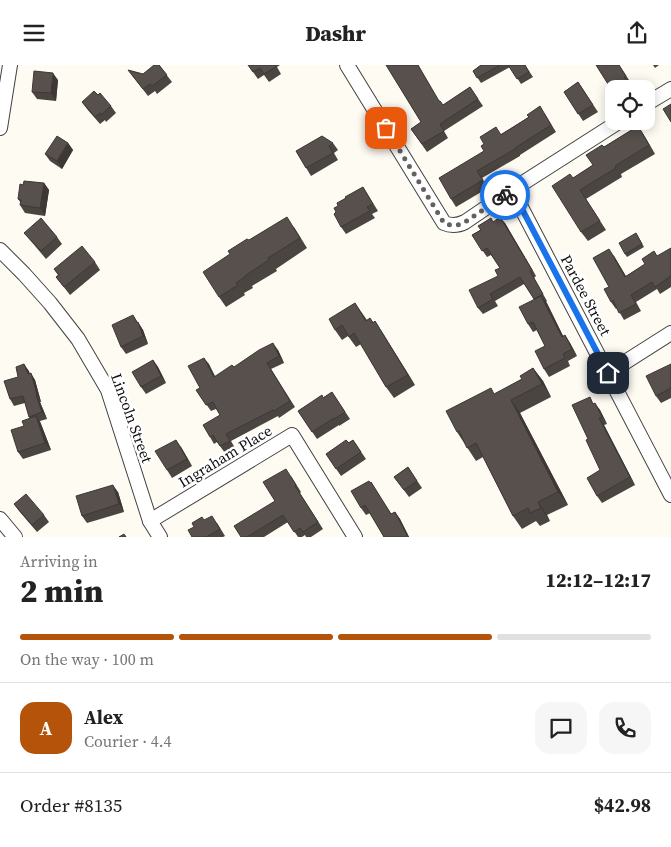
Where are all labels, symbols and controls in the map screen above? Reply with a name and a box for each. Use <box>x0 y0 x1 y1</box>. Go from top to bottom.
text: Dashr <box>305 18 366 48</box>
icon: menu <box>20 19 48 47</box>
icon: share <box>623 19 651 47</box>
map controls <box>605 80 655 130</box>
button: locate <box>605 80 655 130</box>
pin <box>365 107 407 149</box>
icon: bag <box>372 114 400 142</box>
courier <box>480 170 530 220</box>
icon: bike <box>491 181 519 209</box>
street label: Pardee Street <box>556 251 616 339</box>
pin <box>587 352 629 394</box>
icon: home <box>594 359 622 387</box>
street label: Lincoln Street <box>106 370 158 466</box>
street label: Ingraham Place <box>174 420 276 492</box>
text: Arriving in <box>20 550 98 572</box>
text: 12:12–12:17 <box>546 567 651 593</box>
text: 2 min <box>20 569 103 613</box>
text: On the way · 100 m <box>20 648 154 670</box>
button: chat <box>535 702 587 754</box>
button: phone <box>599 702 651 754</box>
text: Alex <box>84 704 123 730</box>
text: A <box>40 715 52 741</box>
text: Courier · 4.4 <box>84 730 172 752</box>
text: Order #8135 <box>20 792 122 818</box>
text: $42.98 <box>594 792 651 818</box>

